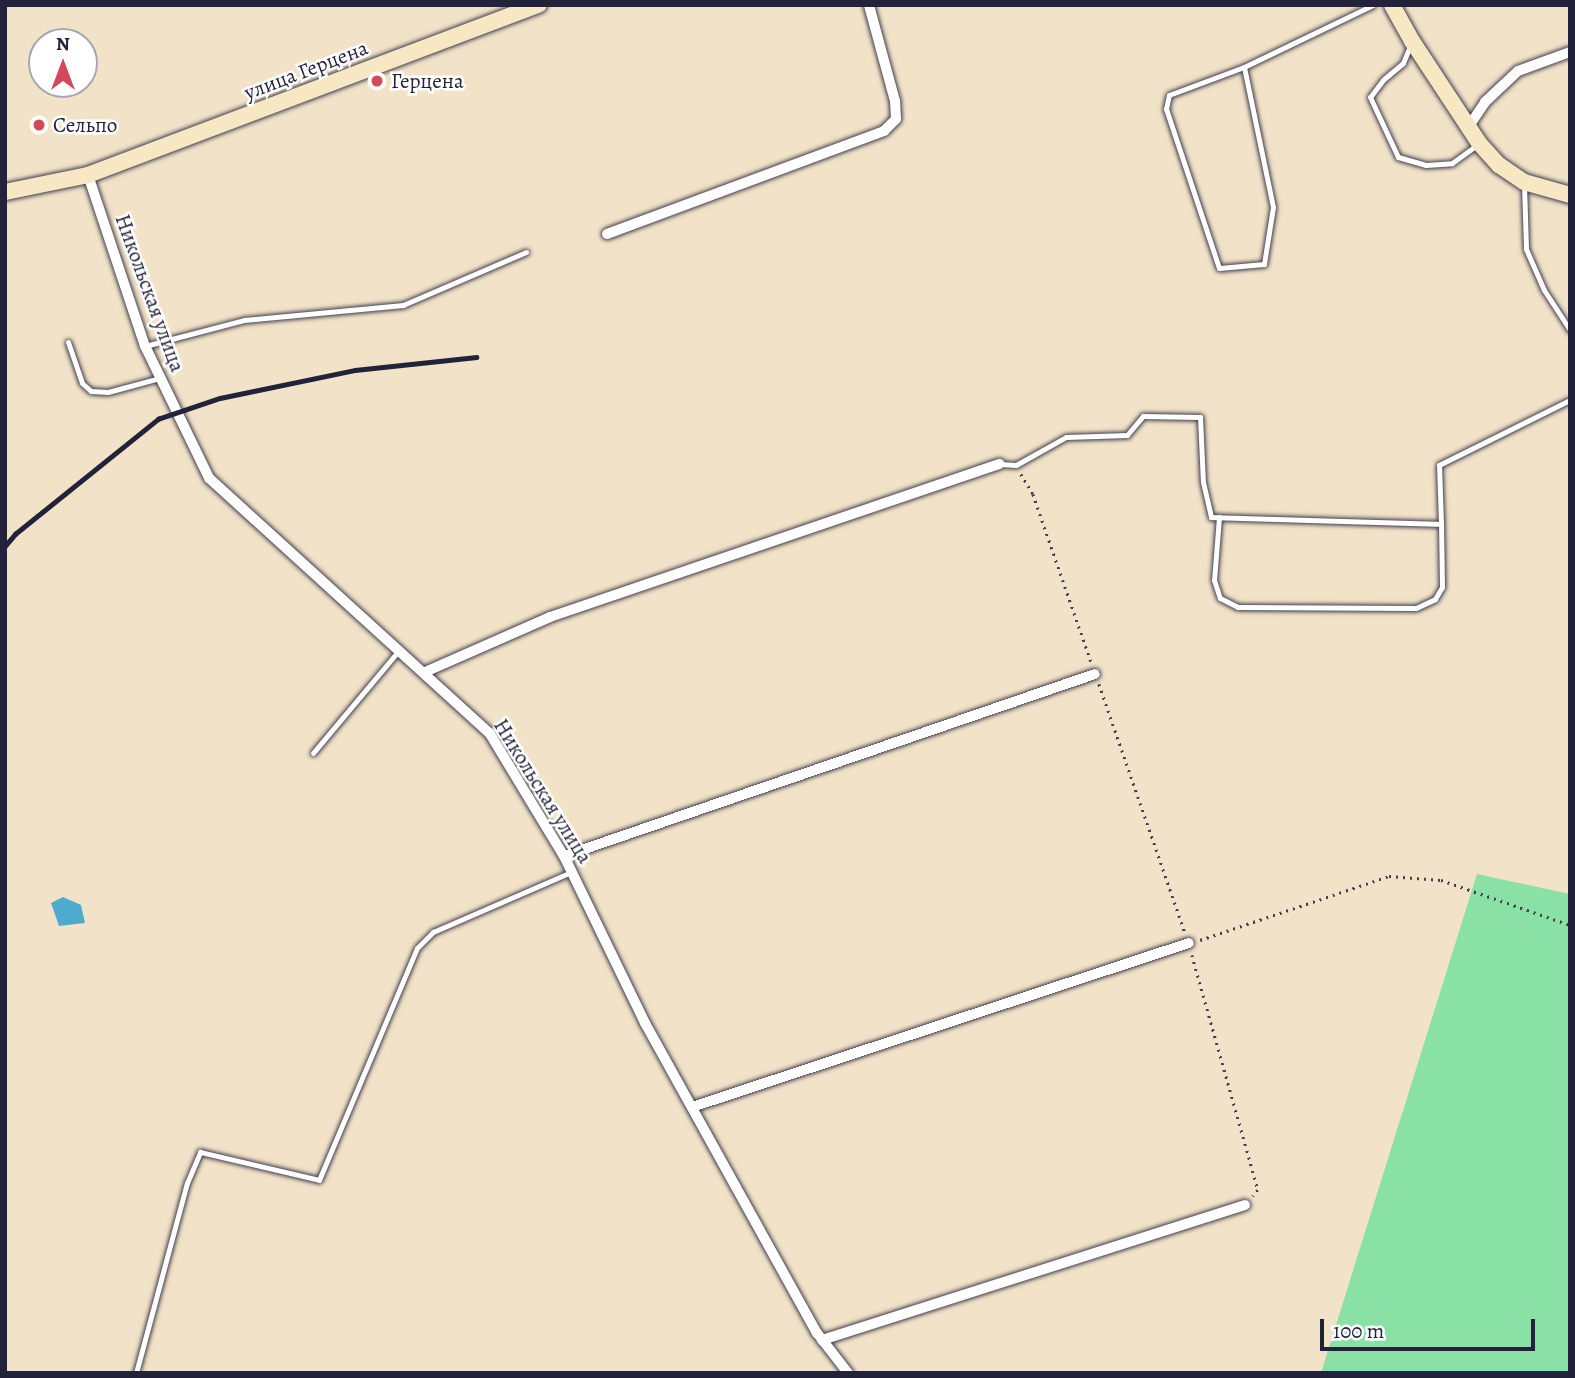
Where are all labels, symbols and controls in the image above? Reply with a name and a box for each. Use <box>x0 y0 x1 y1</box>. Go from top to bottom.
north arrow <box>28 28 98 98</box>
text: N <box>56 31 70 57</box>
street label: улица Герцена <box>241 35 371 105</box>
place label: Герцена <box>391 68 464 94</box>
marker: Герцена <box>369 73 385 89</box>
place label: Сельпо <box>53 112 117 138</box>
marker: Сельпо <box>31 117 47 133</box>
street label: Никольская улица <box>110 211 190 375</box>
street label: Никольская улица <box>488 714 598 868</box>
scale bar <box>1323 1304 1538 1348</box>
text: 100 m <box>1333 1317 1384 1345</box>

